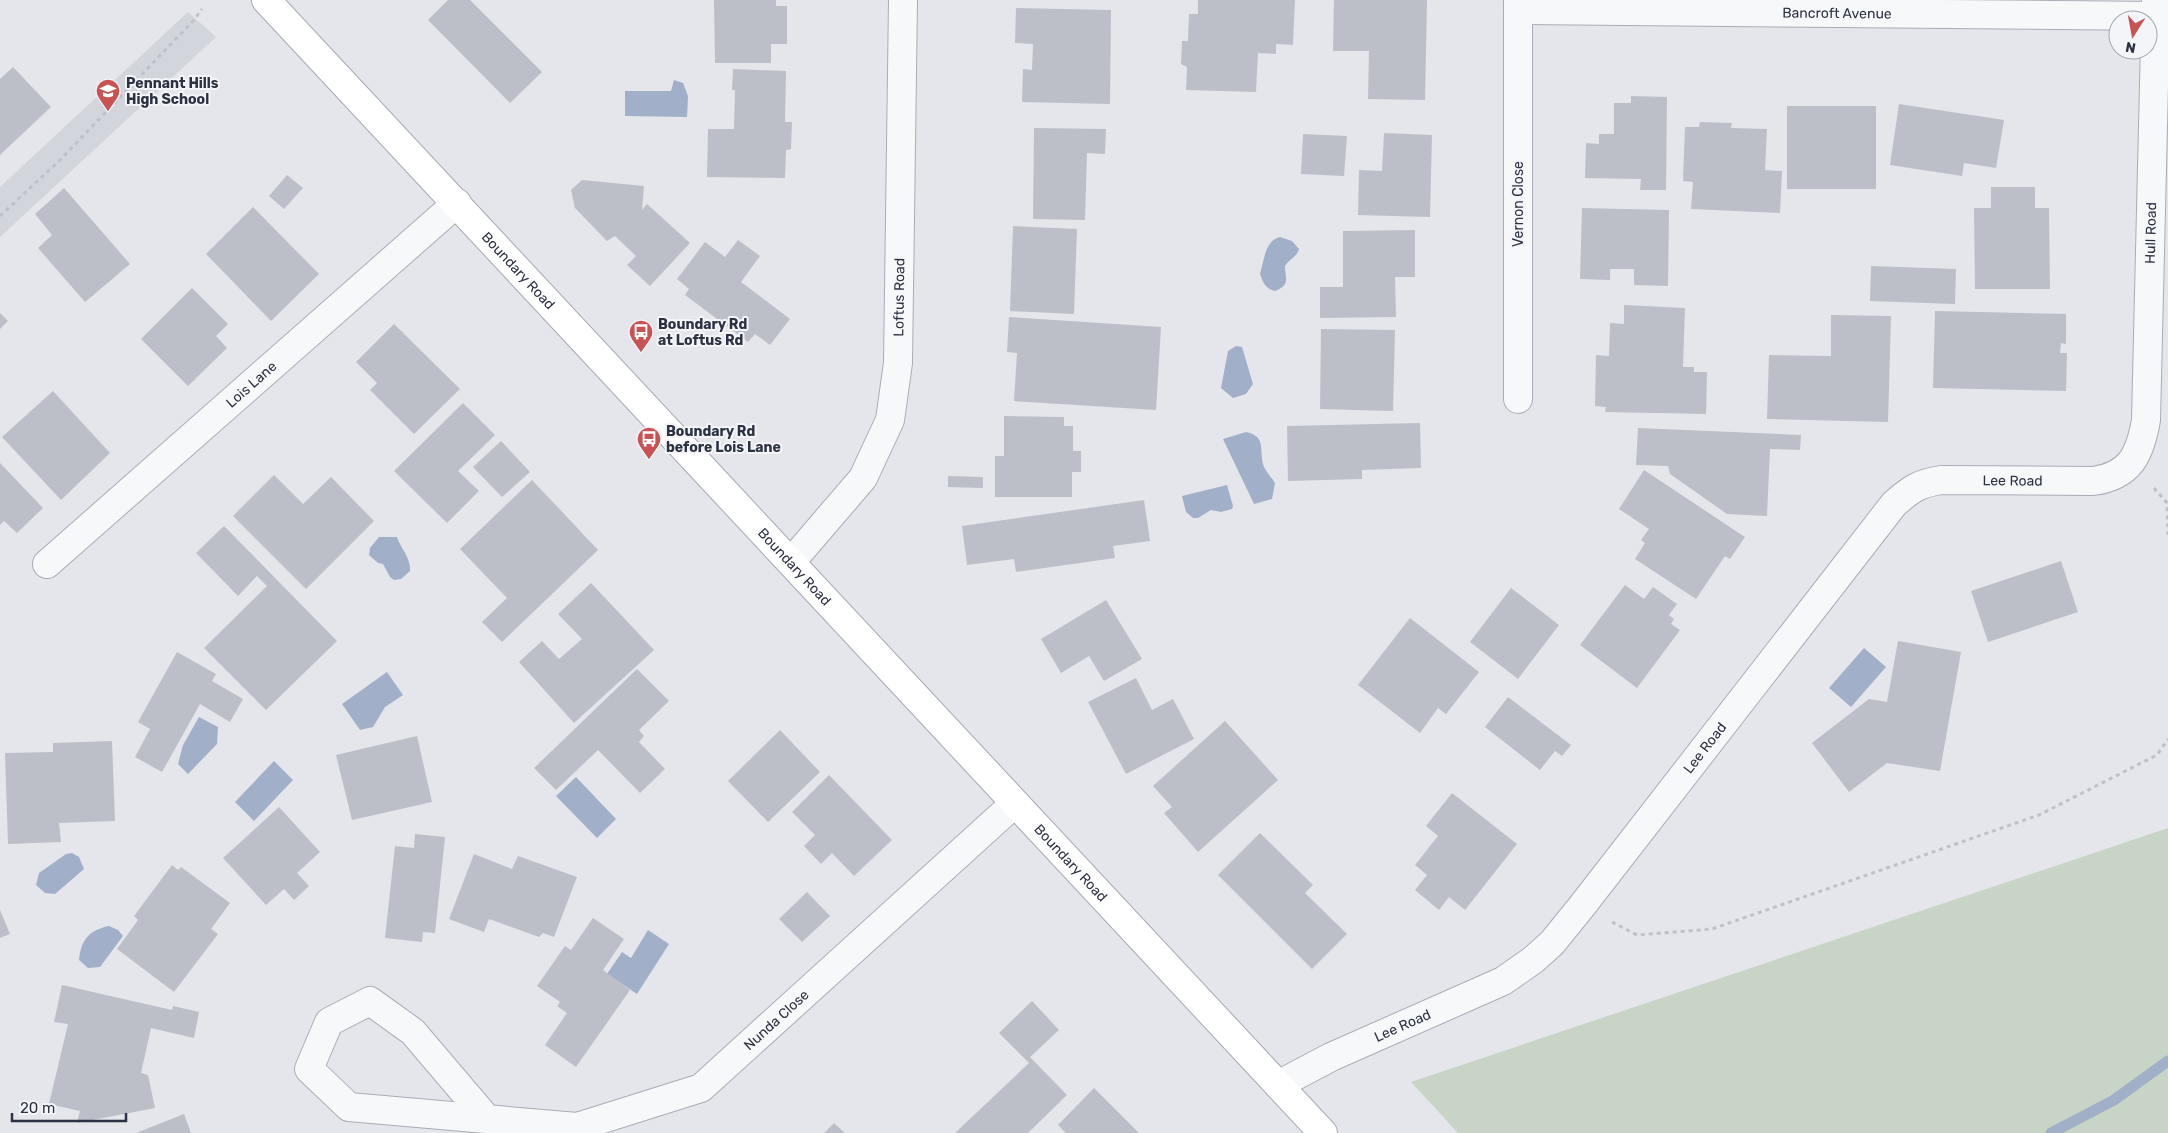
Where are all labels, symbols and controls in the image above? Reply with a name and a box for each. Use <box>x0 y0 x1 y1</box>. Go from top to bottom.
street label: Bancroft Avenue <box>1782 4 1892 23</box>
north arrow <box>2108 10 2158 60</box>
text: N <box>2124 38 2137 57</box>
place label: Pennant Hills High School <box>126 75 219 108</box>
school or university icon: Pennant Hills High School <box>95 78 121 112</box>
street label: Vernon Close <box>1510 161 1527 247</box>
street label: Hull Road <box>2142 202 2160 264</box>
street label: Boundary Road <box>478 229 558 313</box>
street label: Loftus Road <box>890 258 908 337</box>
place label: Boundary Rd at Loftus Rd <box>658 316 747 349</box>
bus stop icon: Boundary Rd at Loftus Rd <box>628 319 654 353</box>
street label: Lois Lane <box>223 358 280 411</box>
place label: Boundary Rd before Lois Lane <box>666 423 781 456</box>
bus stop icon: Boundary Rd before Lois Lane <box>636 426 662 460</box>
street label: Lee Road <box>1983 472 2043 490</box>
street label: Boundary Road <box>754 525 835 609</box>
street label: Lee Road <box>1680 719 1730 777</box>
street label: Boundary Road <box>1030 821 1111 905</box>
street label: Nunda Close <box>741 986 813 1054</box>
street label: Lee Road <box>1372 1006 1434 1046</box>
scale bar <box>12 1090 126 1122</box>
text: 20 m <box>20 1099 55 1117</box>

